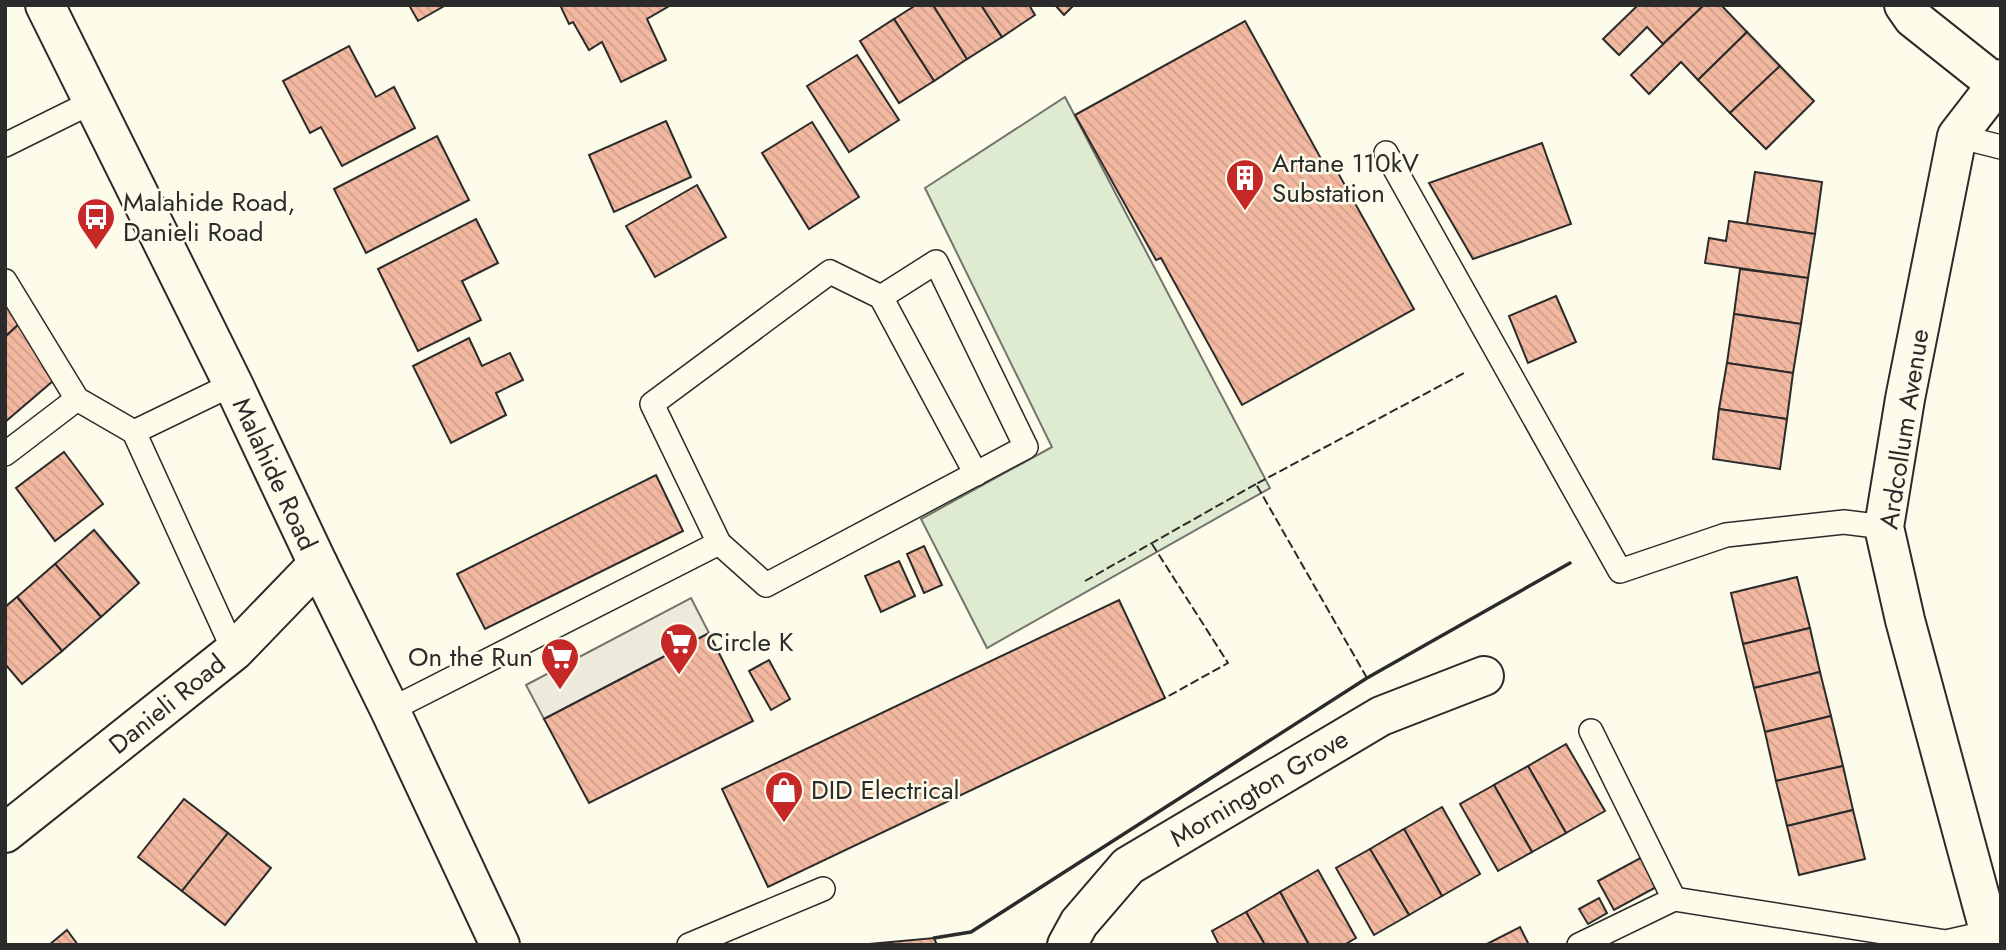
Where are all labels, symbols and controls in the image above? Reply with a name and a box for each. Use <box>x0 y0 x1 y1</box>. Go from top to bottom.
place label: Artane 110kV Substation <box>1272 144 1420 212</box>
building icon: Artane 110kV Substation <box>1224 157 1266 212</box>
place label: Malahide Road, Danieli Road <box>123 183 296 251</box>
bus stop icon: Malahide Road, Danieli Road <box>75 196 117 251</box>
street label: Ardcollum Avenue <box>1869 326 1939 532</box>
street label: Malahide Road <box>223 391 327 557</box>
supermarket icon: Circle K <box>658 621 700 676</box>
place label: Circle K <box>706 623 794 661</box>
supermarket icon: On the Run <box>539 636 581 691</box>
place label: On the Run <box>408 638 533 676</box>
street label: Danieli Road <box>100 645 234 763</box>
street label: Mornington Grove <box>1163 720 1355 856</box>
shop icon: DID Electrical <box>763 769 805 824</box>
place label: DID Electrical <box>811 771 959 809</box>

